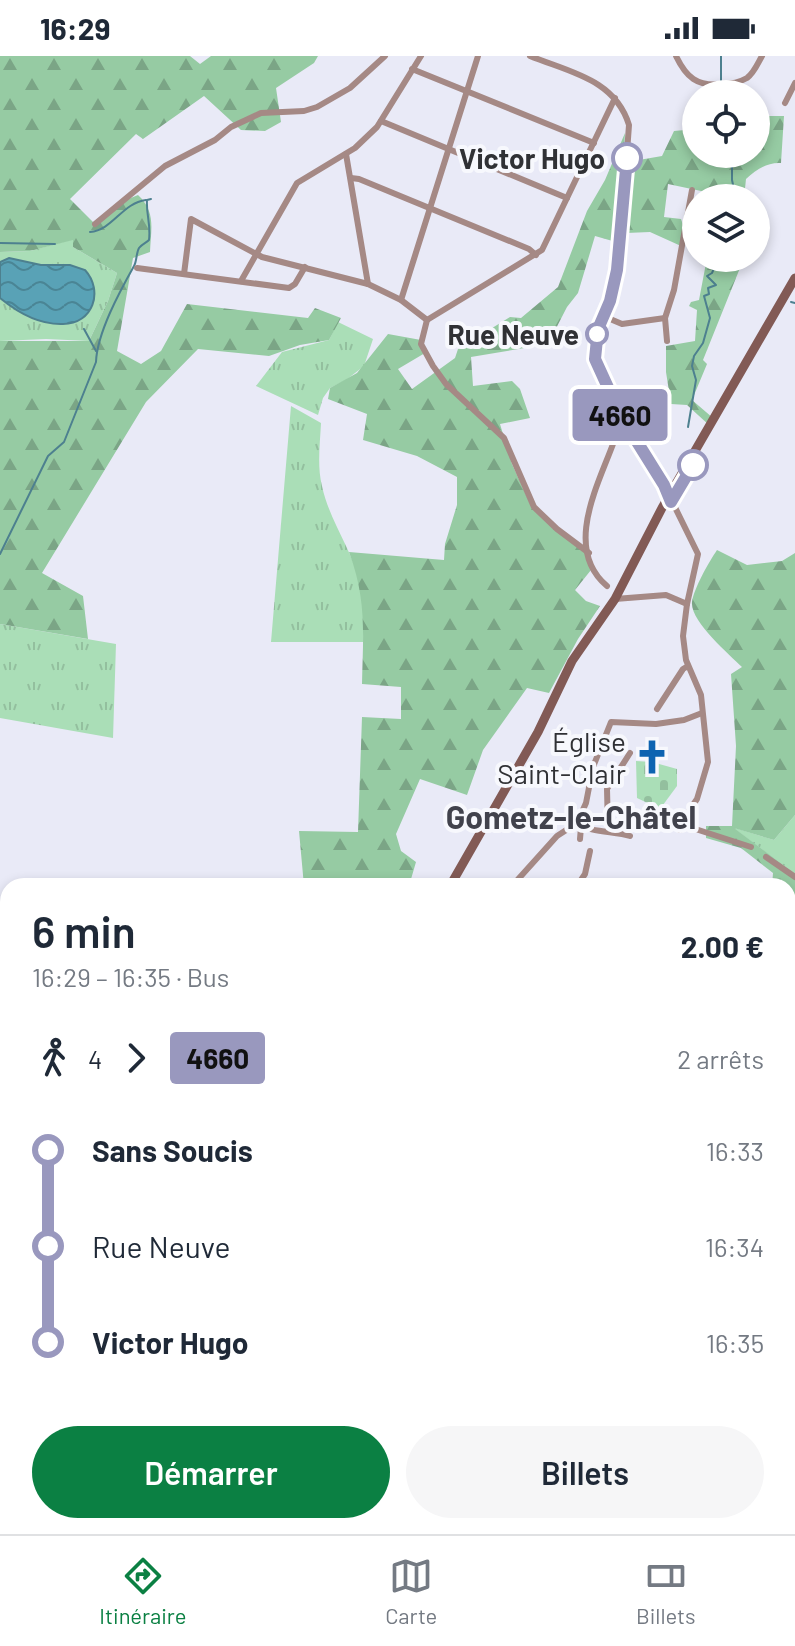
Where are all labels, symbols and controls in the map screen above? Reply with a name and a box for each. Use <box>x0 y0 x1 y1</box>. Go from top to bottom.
text: 16:29 <box>40 10 110 46</box>
map controls <box>682 80 770 272</box>
button: locate <box>682 80 770 168</box>
place label: Victor Hugo <box>459 141 605 175</box>
marker: Victor Hugo <box>612 143 642 173</box>
button: layers <box>682 184 770 272</box>
place label: Rue Neuve <box>448 317 579 351</box>
marker: Rue Neuve <box>586 323 608 345</box>
line badge: 4660 <box>564 389 676 441</box>
text: 4660 <box>589 398 651 432</box>
unlabelled marker <box>678 450 708 480</box>
place label: Église Saint-Clair <box>497 724 626 790</box>
church icon: Église Saint-Clair <box>633 738 671 776</box>
district label: Gometz-le-Châtel <box>446 797 696 835</box>
text: 6 min <box>32 904 136 957</box>
text: 2.00 € <box>681 928 764 964</box>
text: 16:29 – 16:35 · Bus <box>32 961 229 992</box>
icon: walk <box>32 1036 76 1080</box>
icon: forward <box>114 1036 158 1080</box>
text: 4660 <box>186 1041 249 1075</box>
text: 4 <box>88 1043 102 1074</box>
text: 2 arrêts <box>677 1043 764 1074</box>
text: Sans Soucis <box>92 1132 253 1168</box>
text: 16:33 <box>706 1135 764 1166</box>
text: Rue Neuve <box>92 1228 231 1264</box>
text: 16:34 <box>705 1231 764 1262</box>
text: Victor Hugo <box>92 1324 248 1360</box>
text: 16:35 <box>706 1327 764 1358</box>
button: Démarrer <box>32 1426 390 1518</box>
button: Billets <box>406 1426 764 1518</box>
tab: Itinéraire <box>99 1554 187 1628</box>
tab: Carte <box>385 1554 437 1628</box>
tab: Billets <box>636 1554 696 1628</box>

